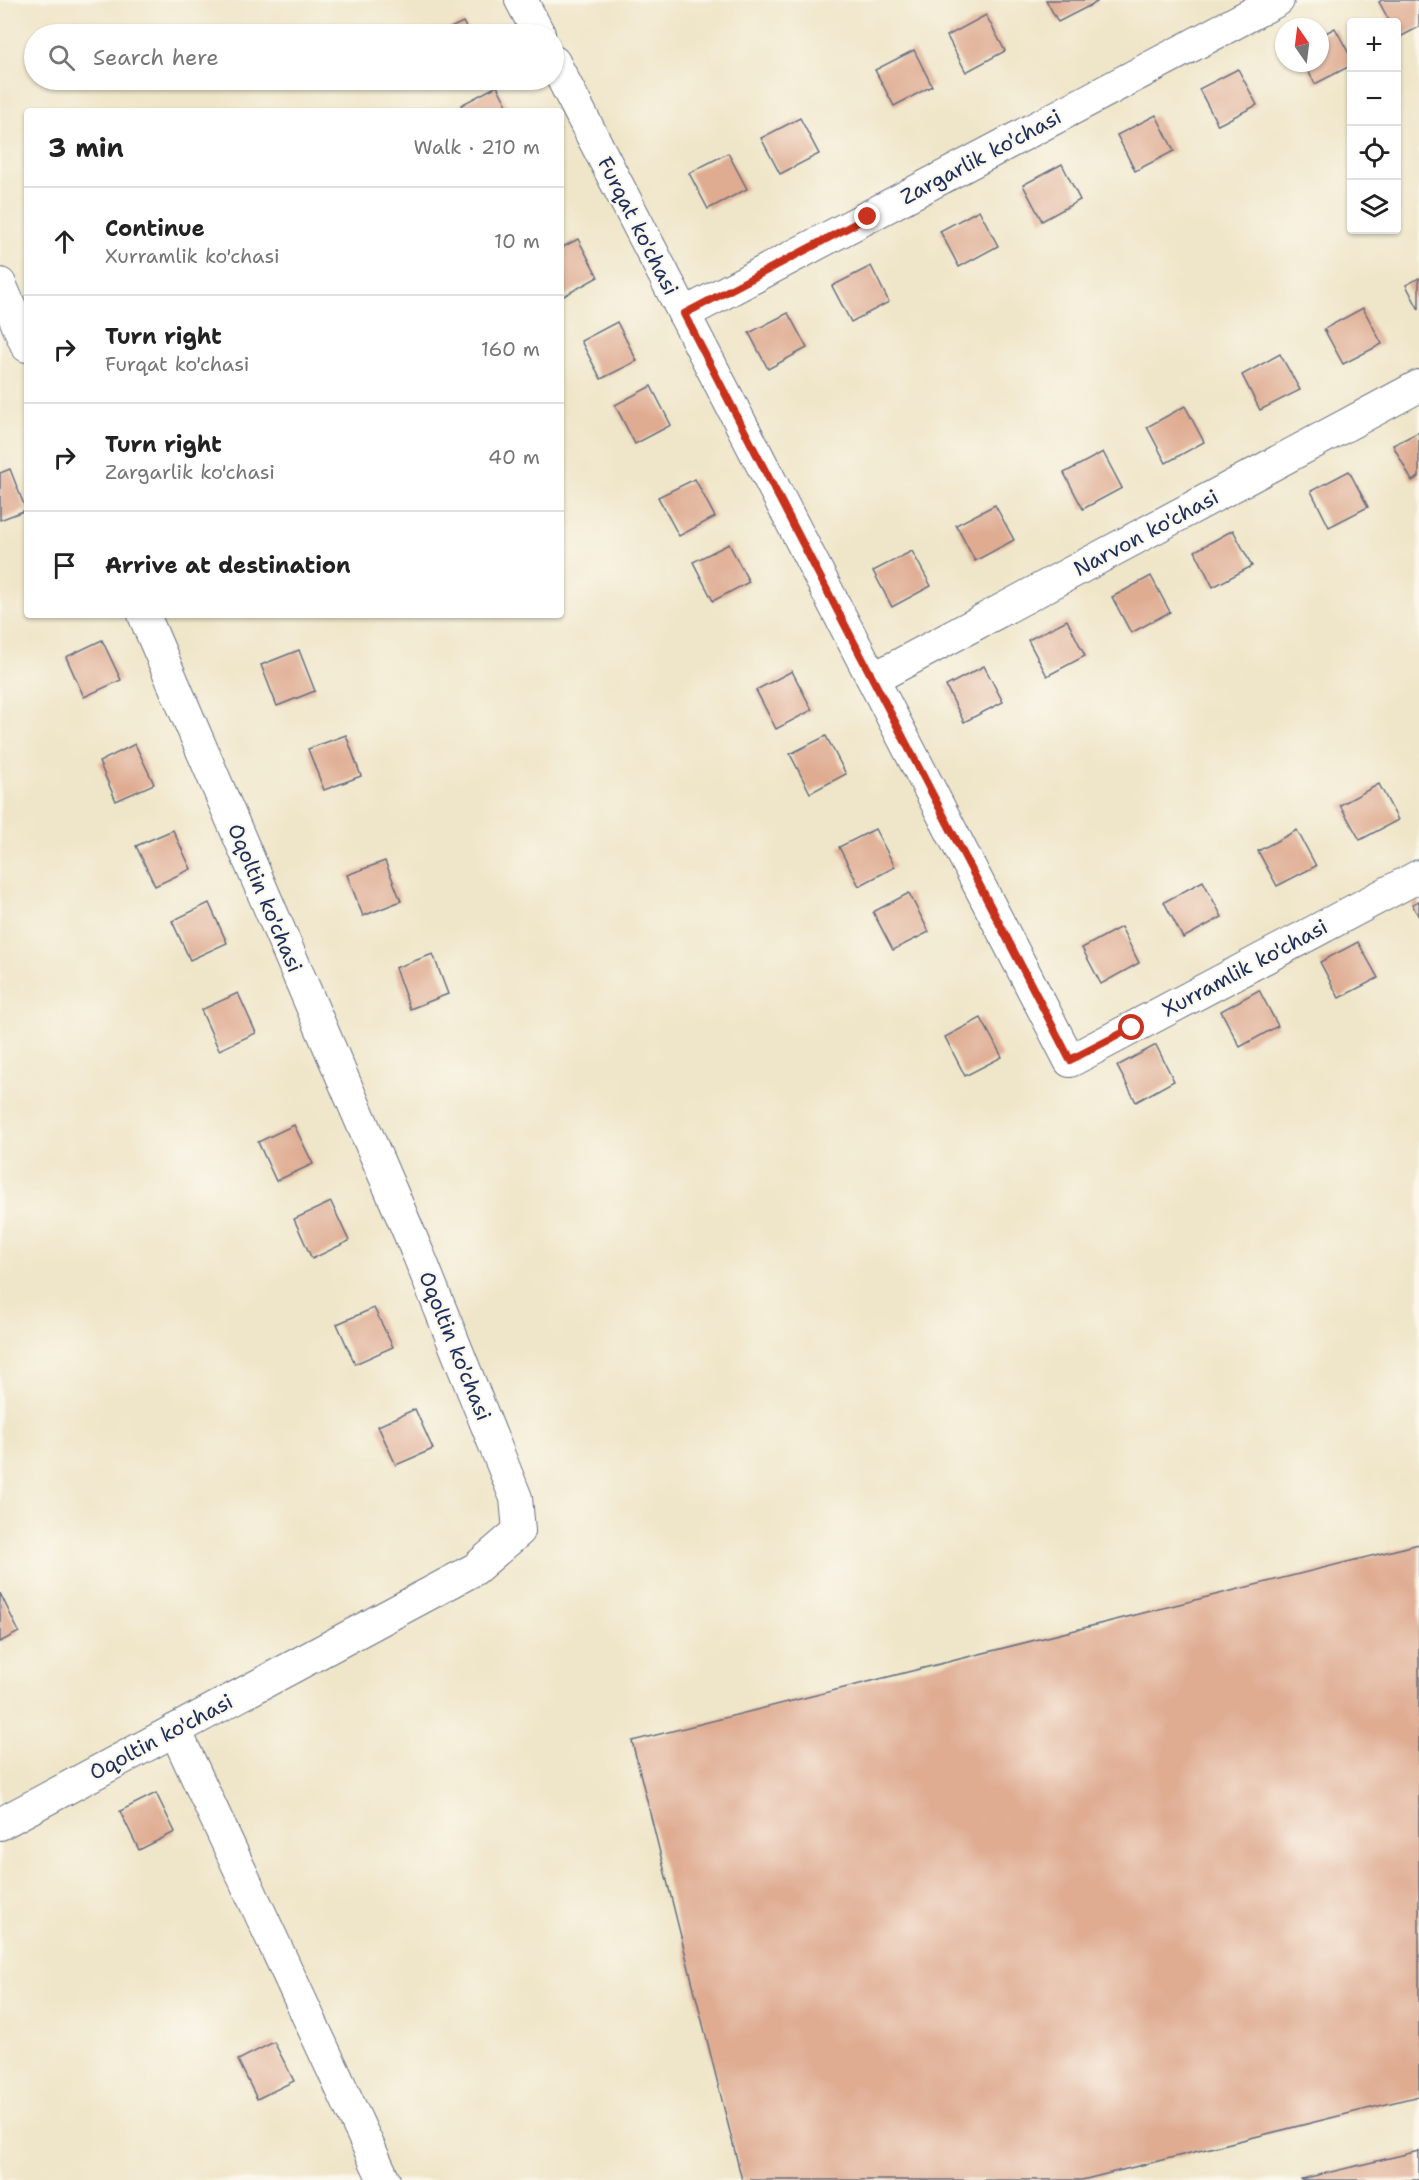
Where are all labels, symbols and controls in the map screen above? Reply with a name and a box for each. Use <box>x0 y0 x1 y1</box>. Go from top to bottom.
north arrow <box>1275 18 1329 72</box>
map controls <box>1347 18 1401 234</box>
button: + <box>1347 18 1401 72</box>
search box <box>24 24 564 90</box>
icon: search <box>45 41 78 74</box>
text: Search here <box>93 43 219 72</box>
button: − <box>1347 72 1401 126</box>
street label: Zargarlik ko'chasi <box>896 103 1066 211</box>
button: locate <box>1347 126 1401 180</box>
text: 3 min <box>48 130 124 165</box>
text: Walk · 210 m <box>414 134 540 160</box>
street label: Furqat ko'chasi <box>591 152 685 300</box>
button: layers <box>1347 180 1401 234</box>
route end <box>854 203 880 229</box>
text: Continue <box>105 214 205 243</box>
icon: ahead <box>48 225 81 258</box>
text: 10 m <box>494 228 540 254</box>
text: Xurramlik ko'chasi <box>105 243 280 269</box>
text: Turn right <box>105 322 222 351</box>
icon: right <box>48 333 81 366</box>
text: 160 m <box>481 336 540 362</box>
text: Furqat ko'chasi <box>105 351 249 377</box>
text: Turn right <box>105 430 222 459</box>
icon: right <box>48 441 81 474</box>
text: 40 m <box>488 444 540 470</box>
text: Zargarlik ko'chasi <box>105 459 275 485</box>
street label: Narvon ko'chasi <box>1069 483 1223 583</box>
icon: arrive <box>48 549 81 582</box>
text: Arrive at destination <box>105 551 351 580</box>
street label: Oqoltin ko'chasi <box>221 819 309 977</box>
street label: Xurramlik ko'chasi <box>1157 913 1333 1023</box>
route start <box>1118 1014 1144 1040</box>
street label: Oqoltin ko'chasi <box>412 1267 498 1425</box>
street label: Oqoltin ko'chasi <box>84 1687 238 1787</box>

